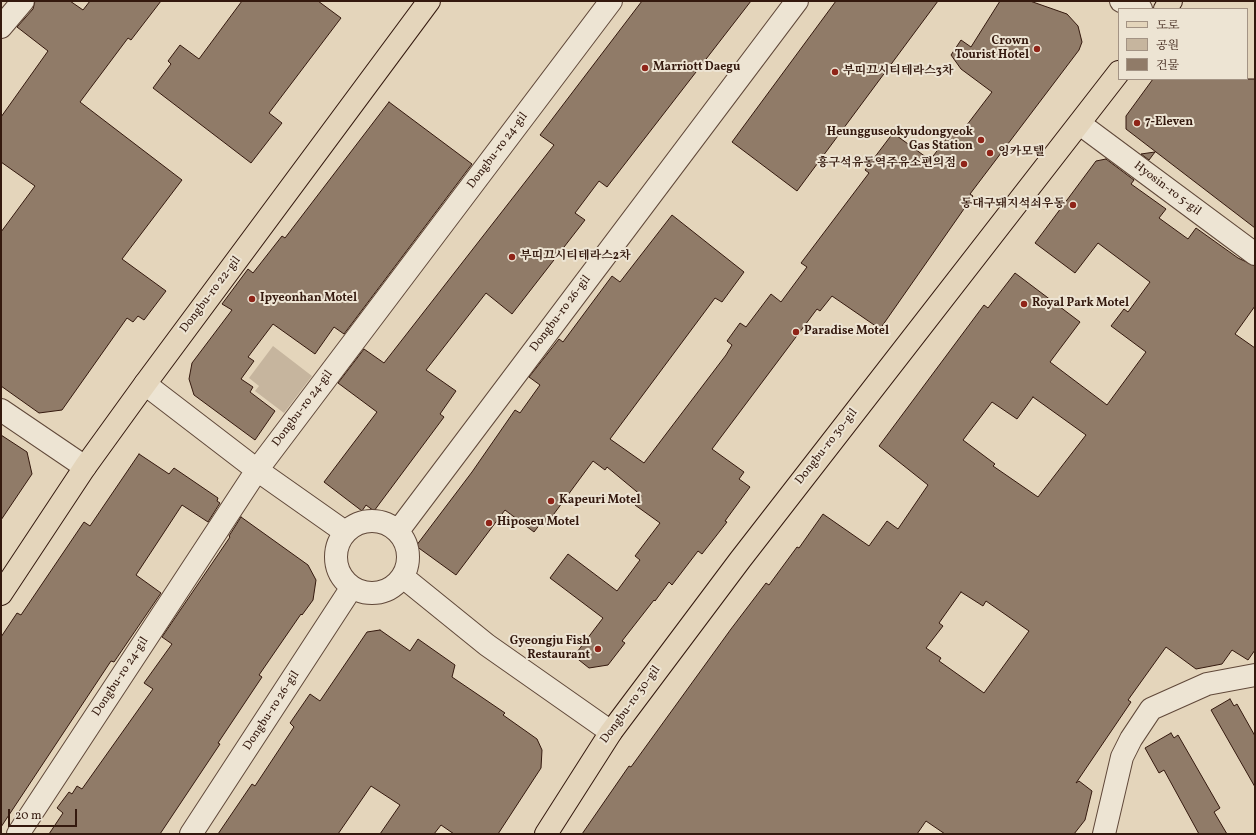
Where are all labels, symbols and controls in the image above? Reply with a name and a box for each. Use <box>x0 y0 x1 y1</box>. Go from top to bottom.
legend <box>1118 8 1248 80</box>
text: 도로 <box>1156 18 1179 34</box>
place label: Crown Tourist Hotel <box>955 35 1029 63</box>
text: 공원 <box>1156 38 1179 54</box>
marker: Crown Tourist Hotel <box>1032 44 1042 54</box>
text: 건물 <box>1156 58 1179 74</box>
place label: Marriott Daegu <box>653 61 740 75</box>
marker: Marriott Daegu <box>640 63 650 73</box>
place label: 부띠끄시티테라스3차 <box>843 65 953 79</box>
marker: 부띠끄시티테라스3차 <box>830 67 840 77</box>
street label: Dongbu-ro 24-gil <box>465 110 531 192</box>
place label: 7-Eleven <box>1145 116 1193 130</box>
marker: 7-Eleven <box>1132 118 1142 128</box>
place label: Heungguseokyudongyeok Gas Station <box>827 126 973 154</box>
marker: Heungguseokyudongyeok Gas Station <box>976 135 986 145</box>
place label: 잉카모텔 <box>998 146 1044 160</box>
marker: 잉카모텔 <box>985 148 995 158</box>
place label: 흥구석유동역주유소편의점 <box>817 157 956 171</box>
marker: 흥구석유동역주유소편의점 <box>959 159 969 169</box>
street label: Hyosin-ro 5-gil <box>1130 159 1204 219</box>
place label: 동대구돼지석쇠우동 <box>961 198 1065 212</box>
marker: 동대구돼지석쇠우동 <box>1068 200 1078 210</box>
place label: 부띠끄시티테라스2차 <box>520 250 631 264</box>
marker: 부띠끄시티테라스2차 <box>507 252 517 262</box>
street label: Dongbu-ro 22-gil <box>178 254 244 336</box>
street label: Dongbu-ro 26-gil <box>528 273 594 355</box>
place label: Ipyeonhan Motel <box>260 292 357 306</box>
marker: Ipyeonhan Motel <box>247 294 257 304</box>
place label: Royal Park Motel <box>1032 297 1129 311</box>
marker: Royal Park Motel <box>1019 299 1029 309</box>
place label: Paradise Motel <box>804 325 889 339</box>
marker: Paradise Motel <box>791 327 801 337</box>
street label: Dongbu-ro 24-gil <box>270 368 336 450</box>
street label: Dongbu-ro 30-gil <box>793 406 861 488</box>
place label: Kapeuri Motel <box>559 494 641 508</box>
marker: Kapeuri Motel <box>546 496 556 506</box>
place label: Hiposeu Motel <box>497 516 579 530</box>
marker: Hiposeu Motel <box>484 518 494 528</box>
street label: Dongbu-ro 24-gil <box>90 635 152 719</box>
place label: Gyeongju Fish Restaurant <box>510 635 590 663</box>
marker: Gyeongju Fish Restaurant <box>593 644 603 654</box>
street label: Dongbu-ro 30-gil <box>598 663 664 747</box>
street label: Dongbu-ro 26-gil <box>241 669 303 753</box>
scale bar <box>10 801 79 827</box>
text: 20 m <box>15 808 42 824</box>

